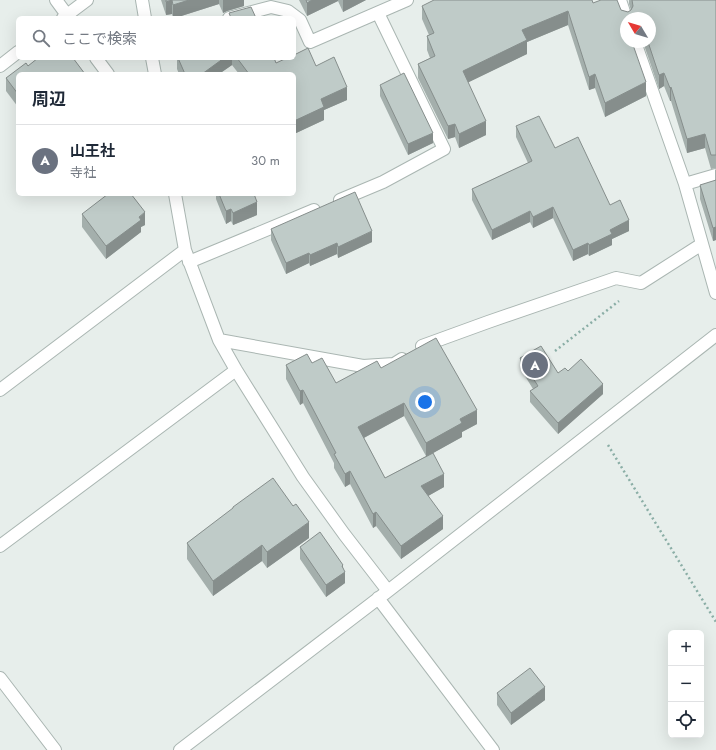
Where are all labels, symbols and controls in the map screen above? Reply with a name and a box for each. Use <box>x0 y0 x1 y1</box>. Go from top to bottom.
north arrow <box>620 12 656 48</box>
search box <box>16 16 296 60</box>
icon: search <box>30 27 52 49</box>
text: ここで検索 <box>62 28 137 50</box>
text: 周辺 <box>32 87 66 111</box>
text: 山王社 <box>70 140 115 162</box>
text: A <box>40 151 50 170</box>
text: 30 m <box>251 151 280 170</box>
text: 寺社 <box>70 163 96 182</box>
pin: A <box>522 350 548 380</box>
your location <box>415 392 435 412</box>
map controls <box>668 630 704 738</box>
button: + <box>668 630 704 666</box>
button: − <box>668 666 704 702</box>
button: locate <box>668 702 704 738</box>

